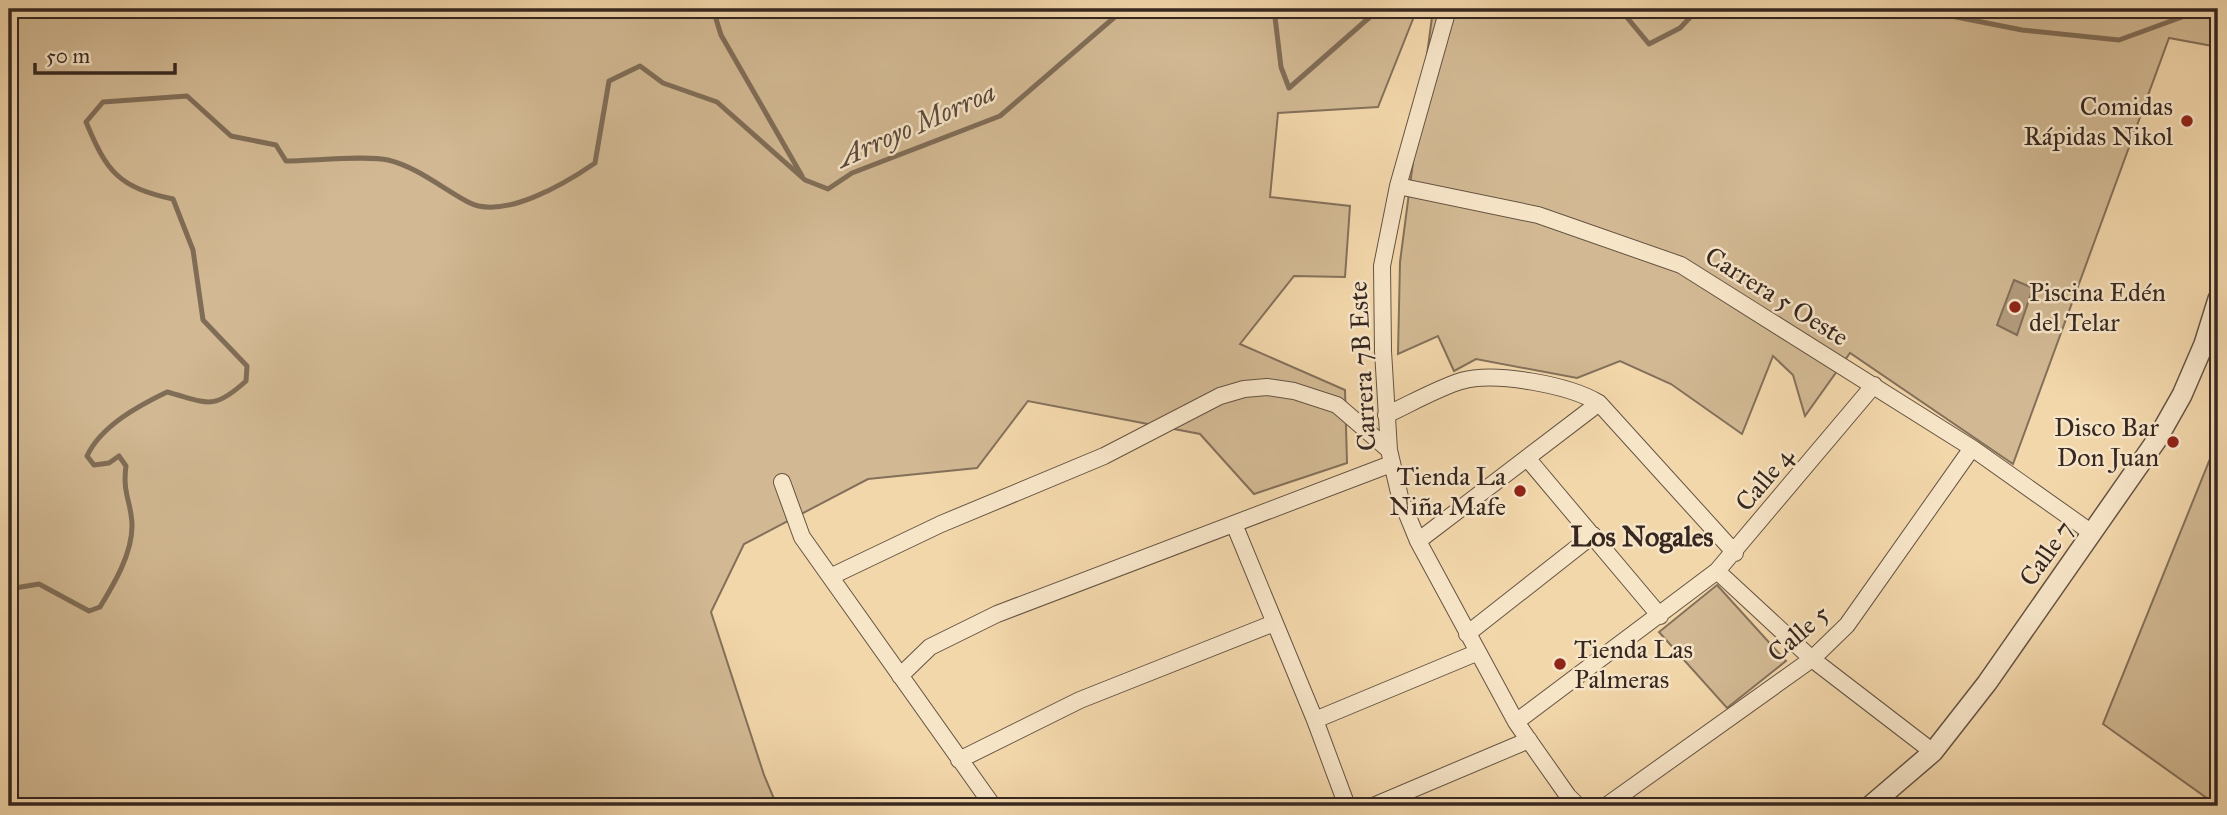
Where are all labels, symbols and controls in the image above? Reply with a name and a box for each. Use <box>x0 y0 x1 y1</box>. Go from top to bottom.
scale bar <box>35 32 175 76</box>
text: 50 m <box>46 43 91 69</box>
water label: Arroyo Morroa <box>829 74 1001 176</box>
place label: Comidas Rápidas Nikol <box>2023 90 2173 152</box>
marker: Comidas Rápidas Nikol <box>2179 113 2195 129</box>
street label: Carrera 5 Oeste <box>1699 239 1855 353</box>
place label: Piscina Edén del Telar <box>2029 276 2166 338</box>
street label: Carrera 7B Este <box>1342 280 1382 452</box>
marker: Piscina Edén del Telar <box>2007 299 2023 315</box>
place label: Disco Bar Don Juan <box>2054 411 2159 473</box>
marker: Disco Bar Don Juan <box>2165 434 2181 450</box>
street label: Calle 4 <box>1728 440 1800 517</box>
place label: Tienda La Niña Mafe <box>1389 460 1506 522</box>
marker: Tienda La Niña Mafe <box>1512 483 1528 499</box>
street label: Calle 7 <box>2012 514 2080 592</box>
district label: Los Nogales <box>1570 519 1714 554</box>
street label: Calle 5 <box>1761 598 1835 668</box>
place label: Tienda Las Palmeras <box>1574 633 1693 695</box>
marker: Tienda Las Palmeras <box>1552 656 1568 672</box>

